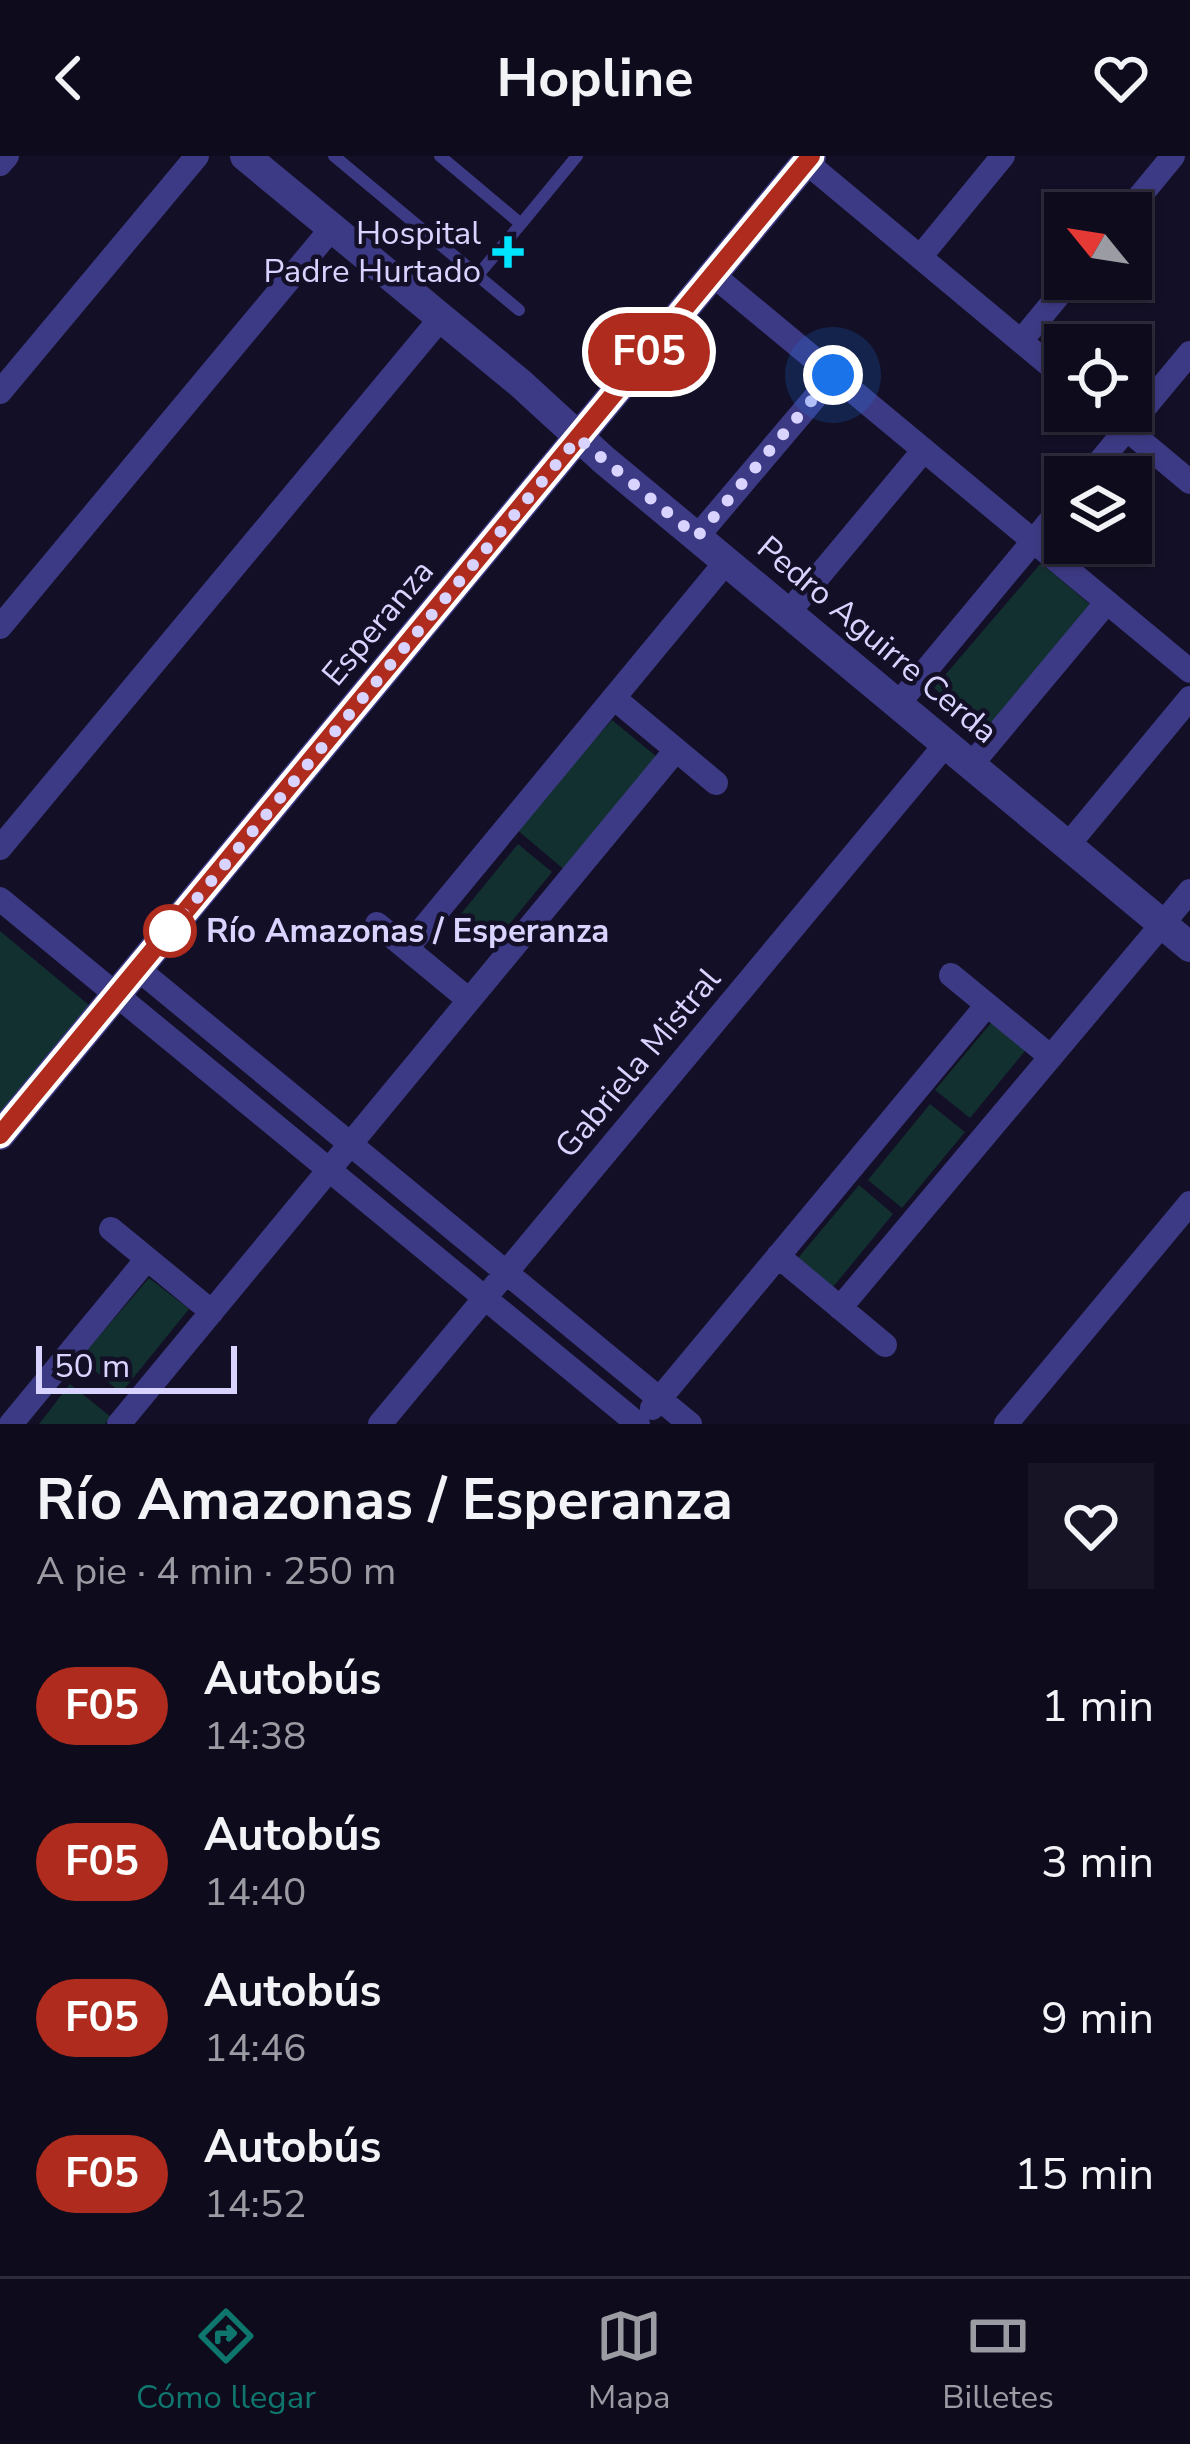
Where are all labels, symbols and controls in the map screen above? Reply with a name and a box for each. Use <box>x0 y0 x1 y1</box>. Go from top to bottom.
text: Hopline <box>496 41 694 115</box>
icon: back <box>36 45 102 111</box>
icon: heart <box>1088 45 1154 111</box>
north arrow <box>1044 192 1152 300</box>
map controls <box>1044 192 1152 564</box>
place label: Hospital Padre Hurtado <box>264 211 481 294</box>
marker: Hospital Padre Hurtado <box>492 236 524 268</box>
line badge: F05 <box>580 313 718 391</box>
text: F05 <box>612 323 686 380</box>
button: locate <box>1044 324 1152 432</box>
your location <box>803 345 863 405</box>
button: layers <box>1044 456 1152 564</box>
street label: Pedro Aguirre Cerda <box>747 526 1007 754</box>
street label: Esperanza <box>312 550 444 696</box>
marker: Río Amazonas / Esperanza <box>145 906 195 956</box>
place label: Río Amazonas / Esperanza <box>206 909 609 954</box>
street label: Gabriela Mistral <box>545 958 731 1168</box>
scale bar <box>36 1340 237 1393</box>
text: 50 m <box>54 1344 130 1389</box>
text: Río Amazonas / Esperanza <box>36 1461 733 1539</box>
button: heart <box>1028 1463 1154 1589</box>
text: A pie · 4 min · 250 m <box>36 1545 396 1598</box>
text: Autobús <box>204 1649 382 1710</box>
text: 1 min <box>1041 1676 1154 1737</box>
text: F05 <box>65 1677 139 1734</box>
text: 14:38 <box>204 1710 307 1763</box>
text: Autobús <box>204 1805 382 1866</box>
text: 3 min <box>1041 1832 1154 1893</box>
text: F05 <box>65 1833 139 1890</box>
text: 14:40 <box>204 1866 307 1919</box>
text: Autobús <box>204 1961 382 2022</box>
text: 9 min <box>1041 1988 1154 2049</box>
text: F05 <box>65 1989 139 2046</box>
text: 14:46 <box>204 2022 307 2075</box>
text: Autobús <box>204 2117 382 2178</box>
text: 15 min <box>1014 2144 1154 2205</box>
text: F05 <box>65 2145 139 2202</box>
text: 14:52 <box>204 2178 307 2231</box>
tab: Cómo llegar <box>136 2303 316 2420</box>
tab: Mapa <box>588 2303 670 2420</box>
tab: Billetes <box>942 2303 1054 2420</box>

